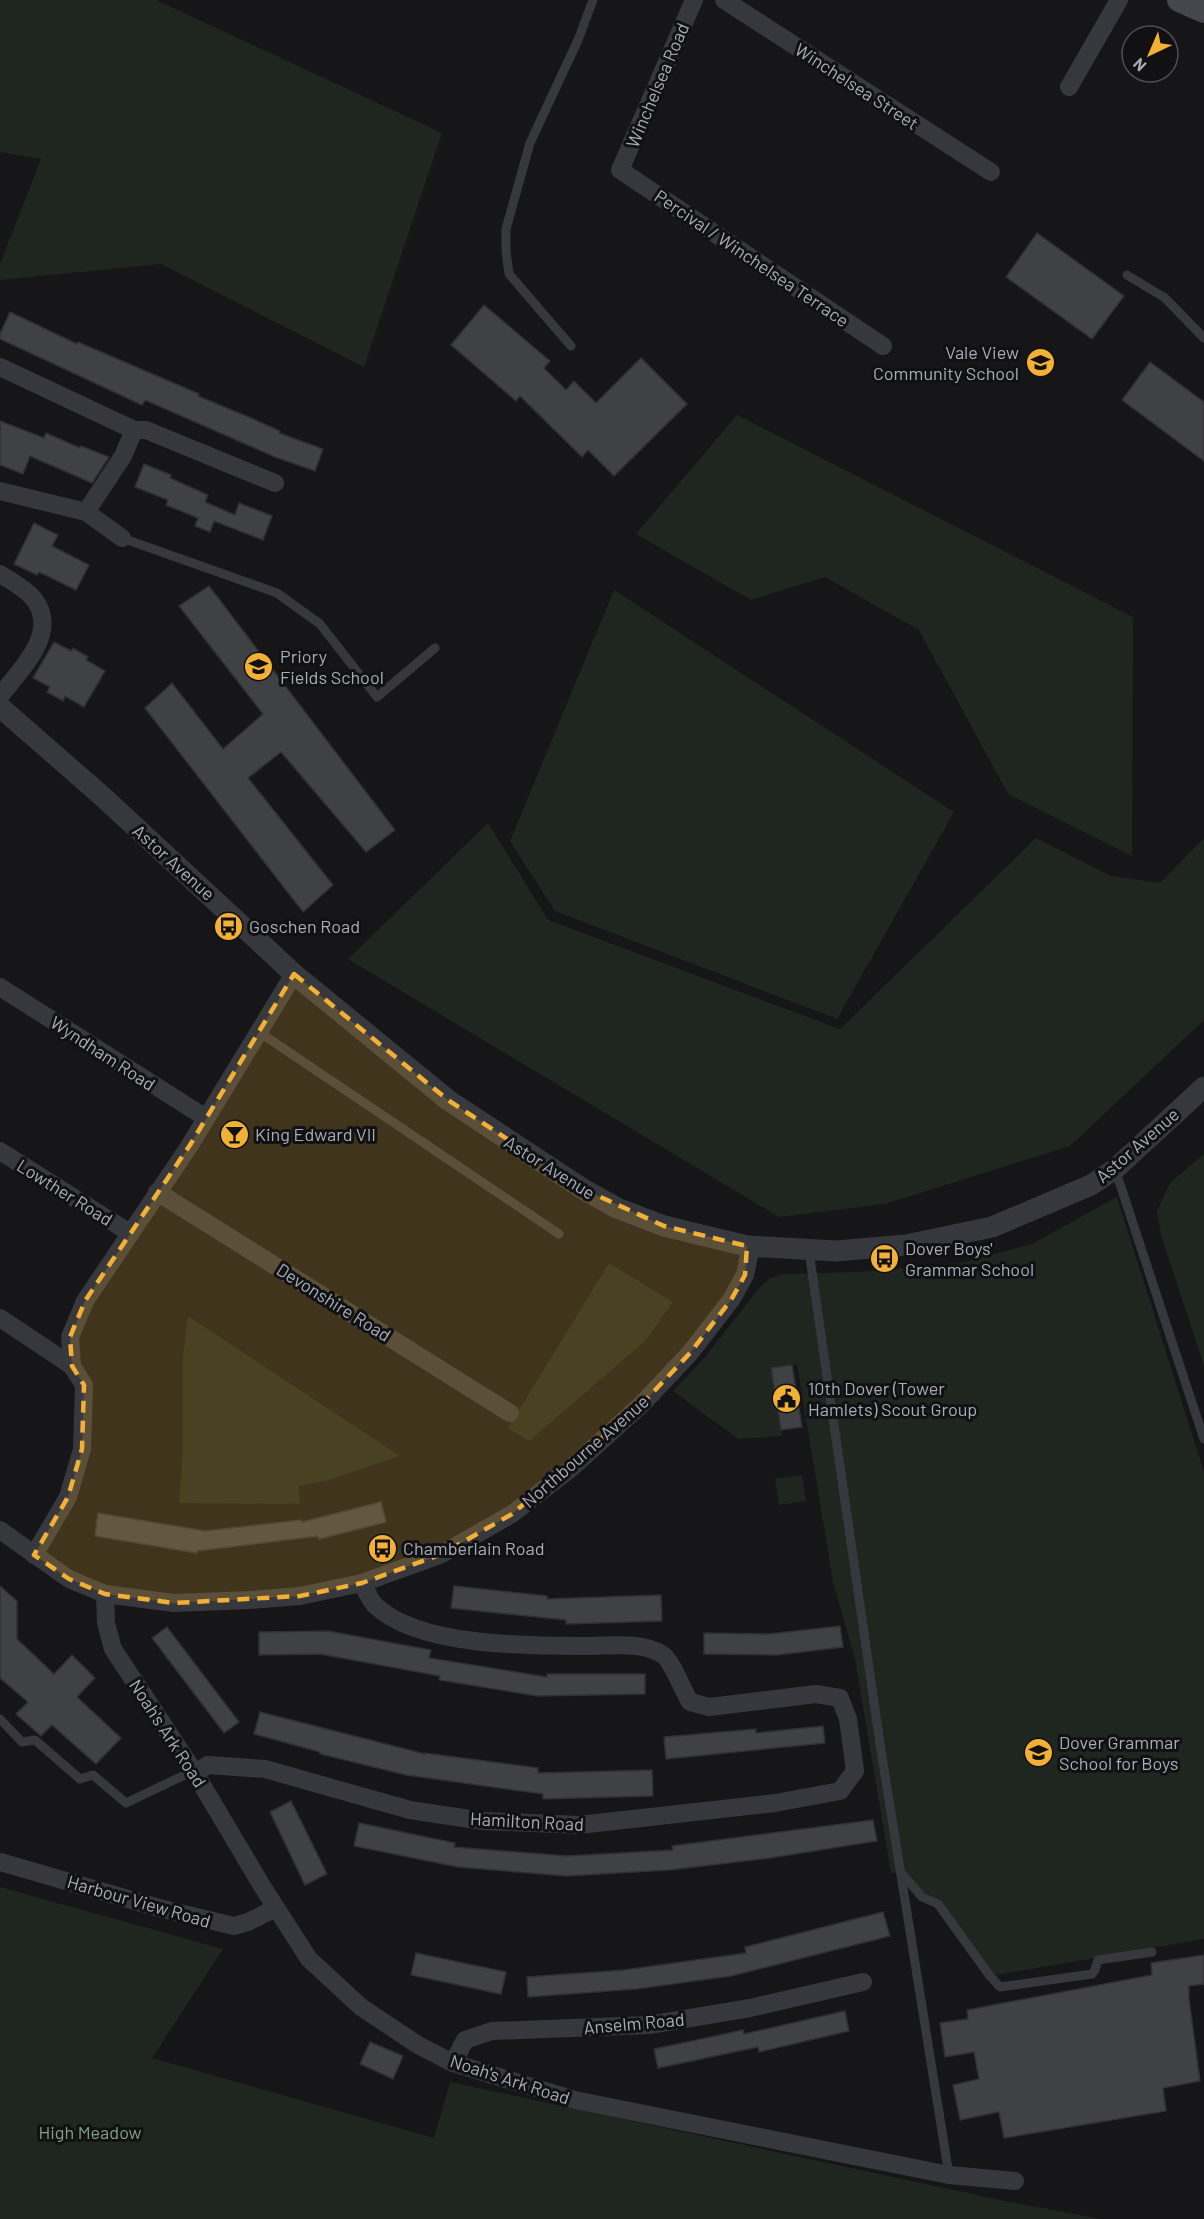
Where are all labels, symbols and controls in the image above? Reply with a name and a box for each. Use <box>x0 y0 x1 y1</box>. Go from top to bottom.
street label: Winchelsea Road <box>621 19 693 151</box>
north arrow <box>1120 24 1180 84</box>
street label: Winchelsea Street <box>791 38 923 134</box>
text: N <box>1129 55 1150 76</box>
street label: Percival / Winchelsea Terrace <box>651 185 853 331</box>
place label: Vale View Community School <box>873 341 1019 384</box>
school or university icon: Vale View Community School <box>1024 346 1056 378</box>
place label: Priory Fields School <box>280 645 384 688</box>
school or university icon: Priory Fields School <box>243 650 275 682</box>
street label: Astor Avenue <box>128 819 220 905</box>
bus stop icon: Goschen Road <box>212 910 244 942</box>
place label: Goschen Road <box>249 915 360 937</box>
street label: Wyndham Road <box>46 1011 160 1095</box>
street label: Astor Avenue <box>1091 1103 1183 1187</box>
bar icon: King Edward VII <box>218 1118 250 1150</box>
place label: King Edward VII <box>255 1123 376 1145</box>
street label: Astor Avenue <box>500 1130 600 1204</box>
street label: Lowther Road <box>13 1154 117 1230</box>
place label: Dover Boys' Grammar School <box>905 1237 1034 1280</box>
bus stop icon: Dover Boys' Grammar School <box>868 1242 900 1274</box>
street label: Devonshire Road <box>273 1258 395 1346</box>
place label: 10th Dover (Tower Hamlets) Scout Group <box>808 1377 977 1420</box>
public building icon: 10th Dover (Tower Hamlets) Scout Group <box>771 1382 803 1414</box>
street label: Northbourne Avenue <box>517 1390 653 1512</box>
bus stop icon: Chamberlain Road <box>366 1532 398 1564</box>
place label: Chamberlain Road <box>403 1537 545 1559</box>
street label: Noah's Ark Road <box>125 1675 211 1791</box>
place label: Dover Grammar School for Boys <box>1059 1731 1180 1774</box>
school or university icon: Dover Grammar School for Boys <box>1022 1736 1054 1768</box>
street label: Hamilton Road <box>470 1807 584 1835</box>
street label: Harbour View Road <box>65 1870 213 1932</box>
street label: Anselm Road <box>583 2008 685 2038</box>
street label: Noah's Ark Road <box>447 2049 573 2109</box>
park label: High Meadow <box>38 2121 142 2143</box>

